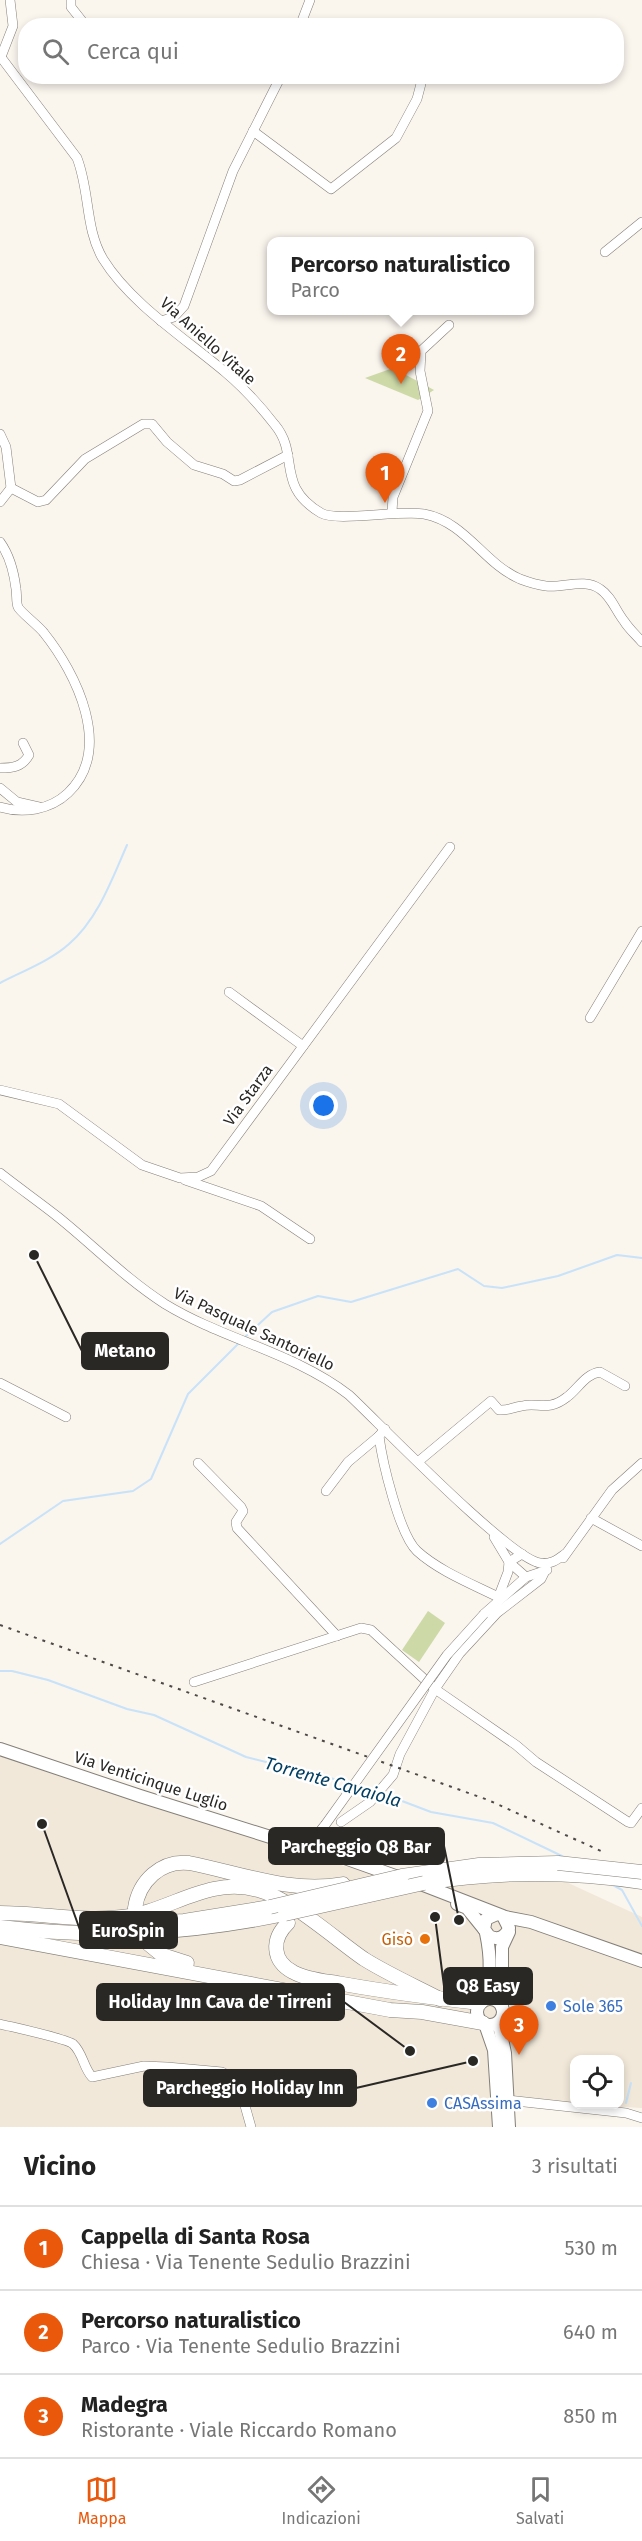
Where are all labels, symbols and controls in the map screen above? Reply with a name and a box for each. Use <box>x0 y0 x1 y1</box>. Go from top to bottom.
search box <box>18 18 624 84</box>
icon: search <box>39 35 72 68</box>
text: Cerca qui <box>87 38 179 65</box>
popup <box>267 237 534 315</box>
text: Percorso naturalistico <box>291 251 510 278</box>
text: Parco <box>291 278 340 302</box>
street label: Via Aniello Vitale <box>156 293 260 389</box>
pin: 2 <box>382 334 420 384</box>
pin: 1 <box>366 454 404 503</box>
street label: Via Starza <box>219 1061 277 1129</box>
your location <box>309 1091 338 1120</box>
street label: Via Pasquale Santoriello <box>170 1283 338 1375</box>
callout: Metano <box>82 1333 168 1369</box>
text: Metano <box>94 1340 156 1362</box>
street label: Via Venticinque Luglio <box>72 1747 230 1815</box>
water label: Torrente Cavaiola <box>262 1752 404 1812</box>
callout: Parcheggio Q8 Bar <box>269 1828 444 1864</box>
text: Parcheggio Q8 Bar <box>281 1836 432 1858</box>
callout: EuroSpin <box>80 1912 177 1948</box>
text: EuroSpin <box>91 1920 165 1942</box>
place label: Gisò <box>382 1930 413 1949</box>
marker: Gisò <box>418 1932 432 1946</box>
callout: Q8 Easy <box>444 1968 532 2004</box>
text: Q8 Easy <box>456 1975 521 1997</box>
callout: Holiday Inn Cava de' Tirreni <box>97 1984 344 2020</box>
text: Holiday Inn Cava de' Tirreni <box>108 1991 332 2013</box>
place label: Sole 365 <box>563 1997 623 2016</box>
marker: Sole 365 <box>544 1999 558 2013</box>
pin: 3 <box>500 2006 538 2055</box>
map controls <box>570 2055 624 2109</box>
button: locate <box>570 2055 624 2109</box>
callout: Parcheggio Holiday Inn <box>144 2070 356 2106</box>
text: Parcheggio Holiday Inn <box>156 2077 344 2099</box>
place label: CASAssima <box>444 2094 522 2113</box>
marker: CASAssima <box>425 2096 439 2110</box>
text: Vicino <box>24 2151 96 2182</box>
text: 3 risultati <box>532 2154 618 2178</box>
text: Cappella di Santa Rosa <box>81 2223 310 2250</box>
text: 1 <box>39 2236 48 2260</box>
text: 530 m <box>565 2236 618 2260</box>
text: Chiesa · Via Tenente Sedulio Brazzini <box>81 2250 411 2274</box>
text: Percorso naturalistico <box>81 2307 301 2334</box>
text: 2 <box>38 2320 49 2344</box>
text: 640 m <box>563 2320 618 2344</box>
text: Parco · Via Tenente Sedulio Brazzini <box>81 2334 401 2358</box>
text: Madegra <box>81 2391 168 2418</box>
text: 3 <box>38 2404 49 2428</box>
text: 850 m <box>563 2404 618 2428</box>
text: Ristorante · Viale Riccardo Romano <box>81 2418 397 2442</box>
tab: Mappa <box>78 2473 126 2528</box>
tab: Indicazioni <box>282 2473 361 2528</box>
tab: Salvati <box>516 2473 564 2528</box>

